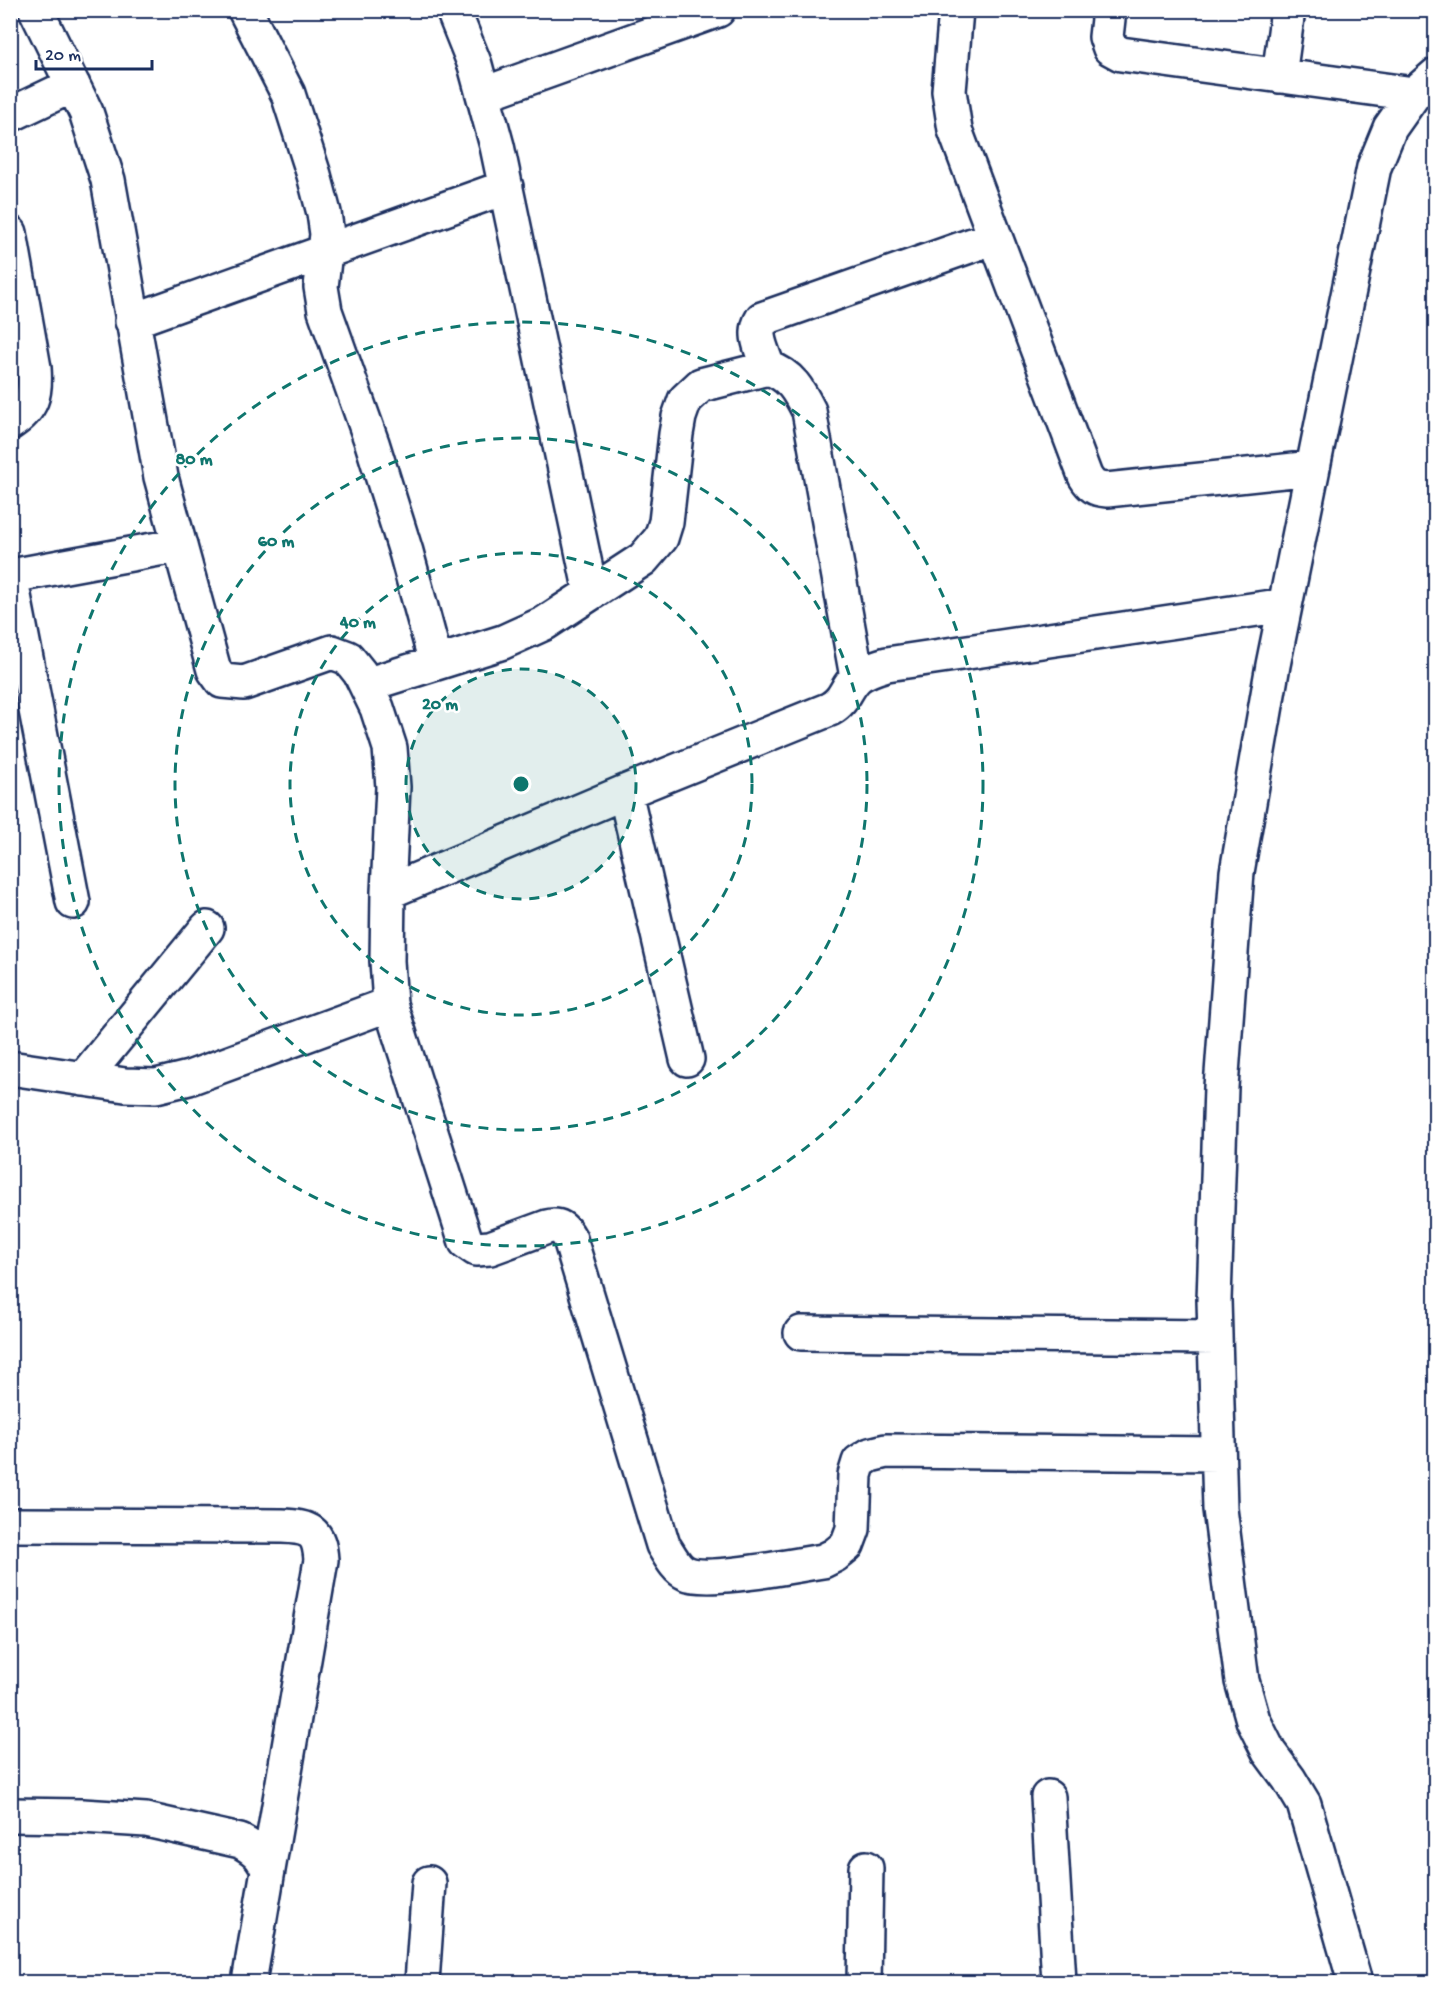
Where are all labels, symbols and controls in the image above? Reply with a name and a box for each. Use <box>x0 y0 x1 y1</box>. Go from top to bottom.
scale bar <box>36 33 152 71</box>
text: 20 m <box>45 46 81 67</box>
text: 80 m <box>175 450 213 471</box>
text: 60 m <box>258 532 294 553</box>
text: 40 m <box>339 613 376 634</box>
text: 20 m <box>422 695 458 716</box>
centre of rings <box>511 774 531 794</box>

